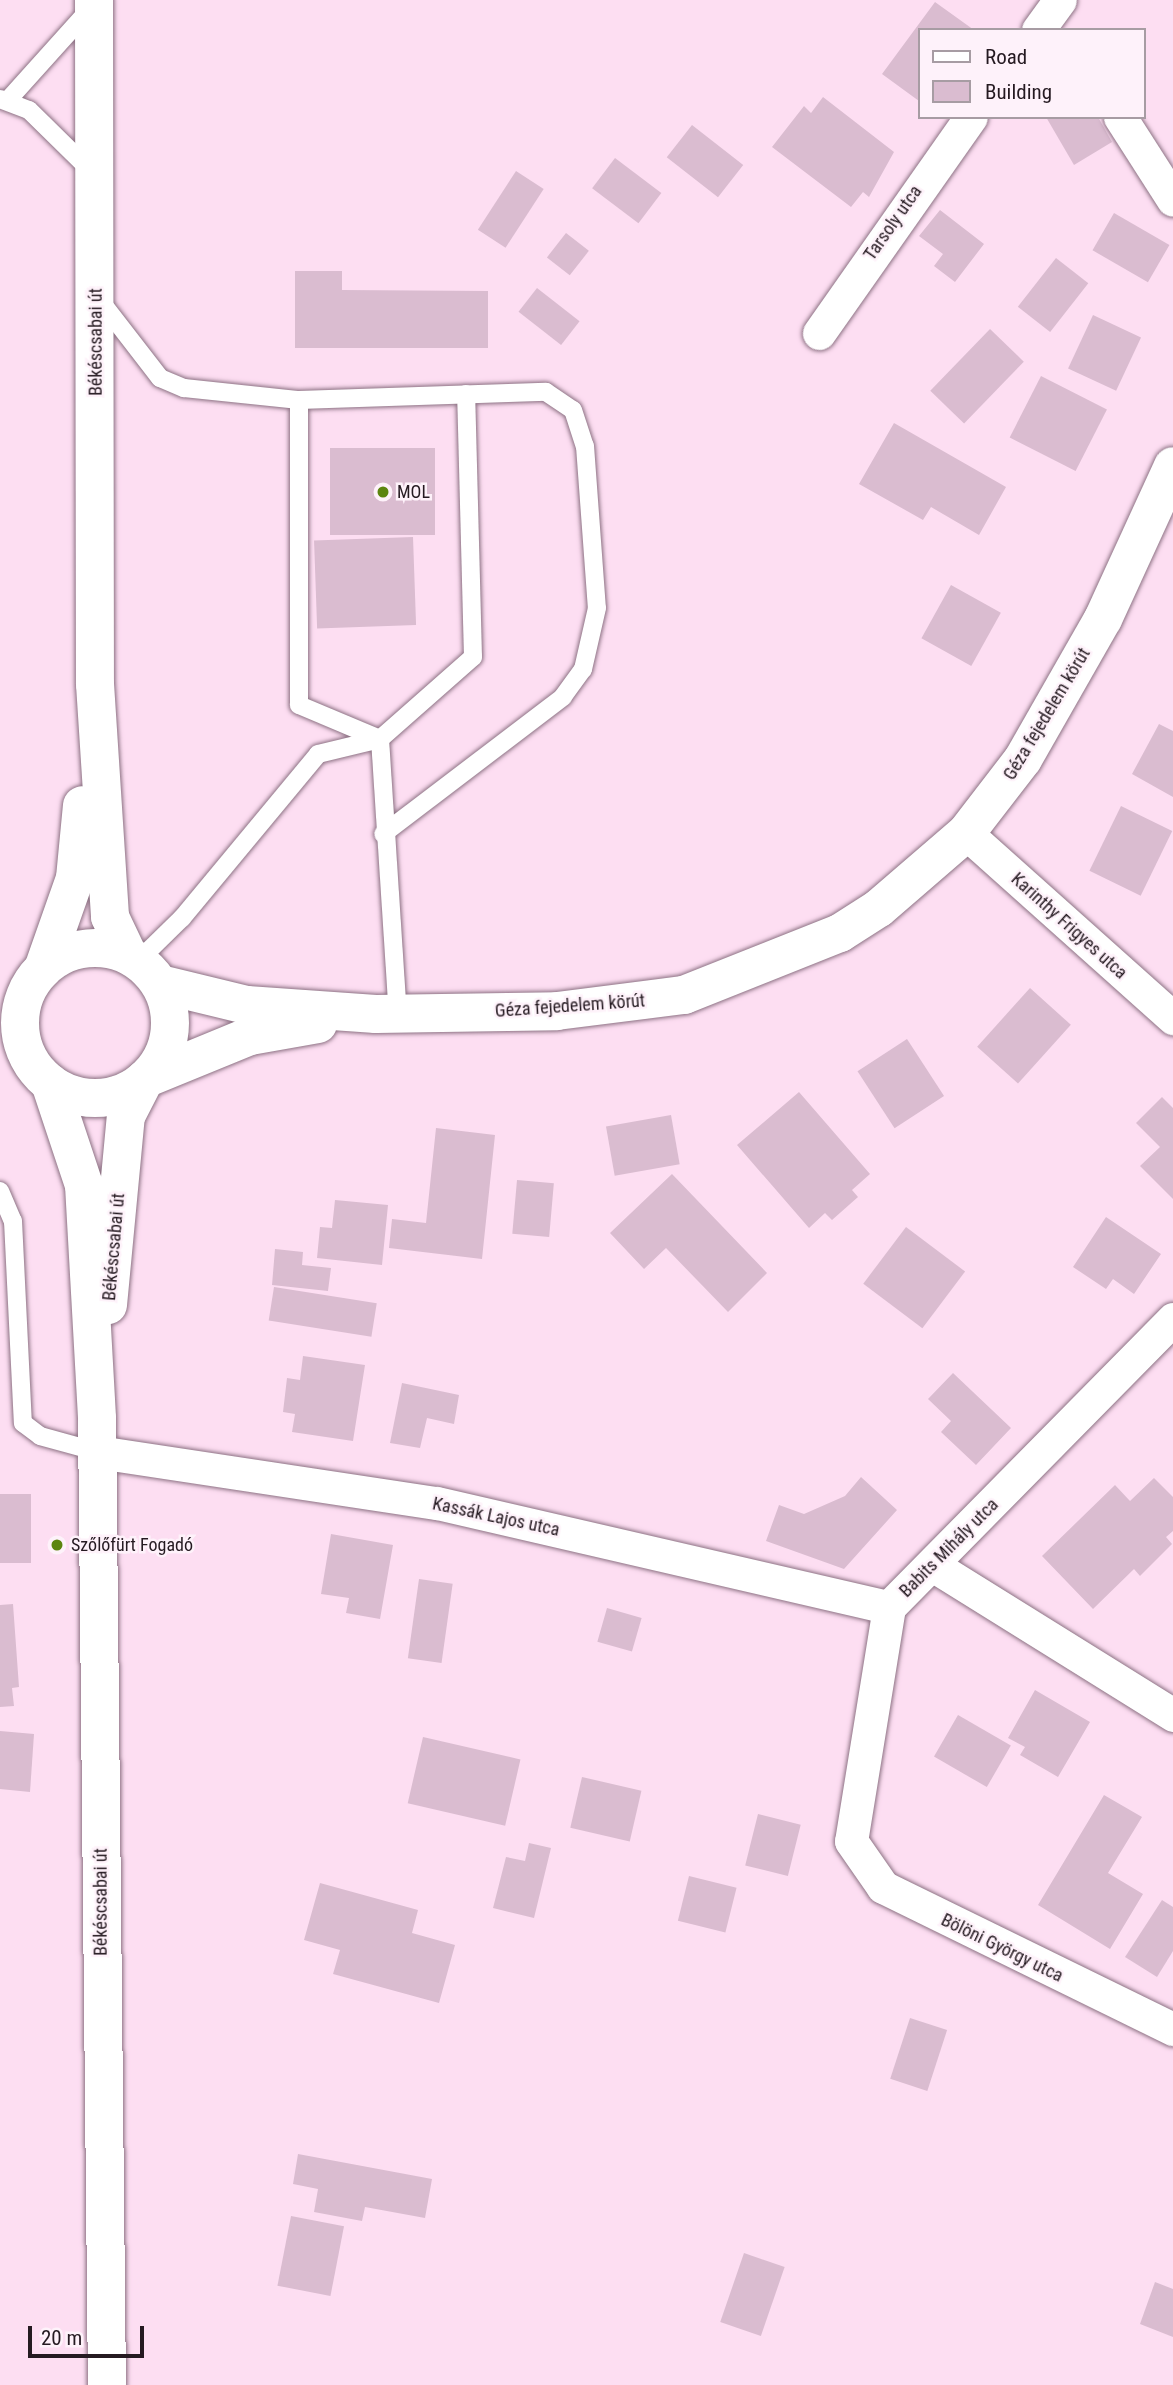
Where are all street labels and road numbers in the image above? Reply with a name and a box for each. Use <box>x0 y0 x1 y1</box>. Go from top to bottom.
street label: Tarsoly utca <box>859 181 927 265</box>
street label: Békéscsabai út <box>85 288 107 396</box>
street label: Géza fejedelem körút <box>999 644 1095 784</box>
street label: Karinthy Frigyes utca <box>1007 868 1131 984</box>
street label: Géza fejedelem körút <box>494 990 646 1022</box>
street label: Békéscsabai út <box>99 1192 129 1302</box>
street label: Kassák Lajos utca <box>431 1493 561 1541</box>
street label: Babits Mihály utca <box>895 1494 1003 1602</box>
street label: Békéscsabai út <box>90 1848 112 1956</box>
street label: Bölöni György utca <box>938 1909 1066 1987</box>

